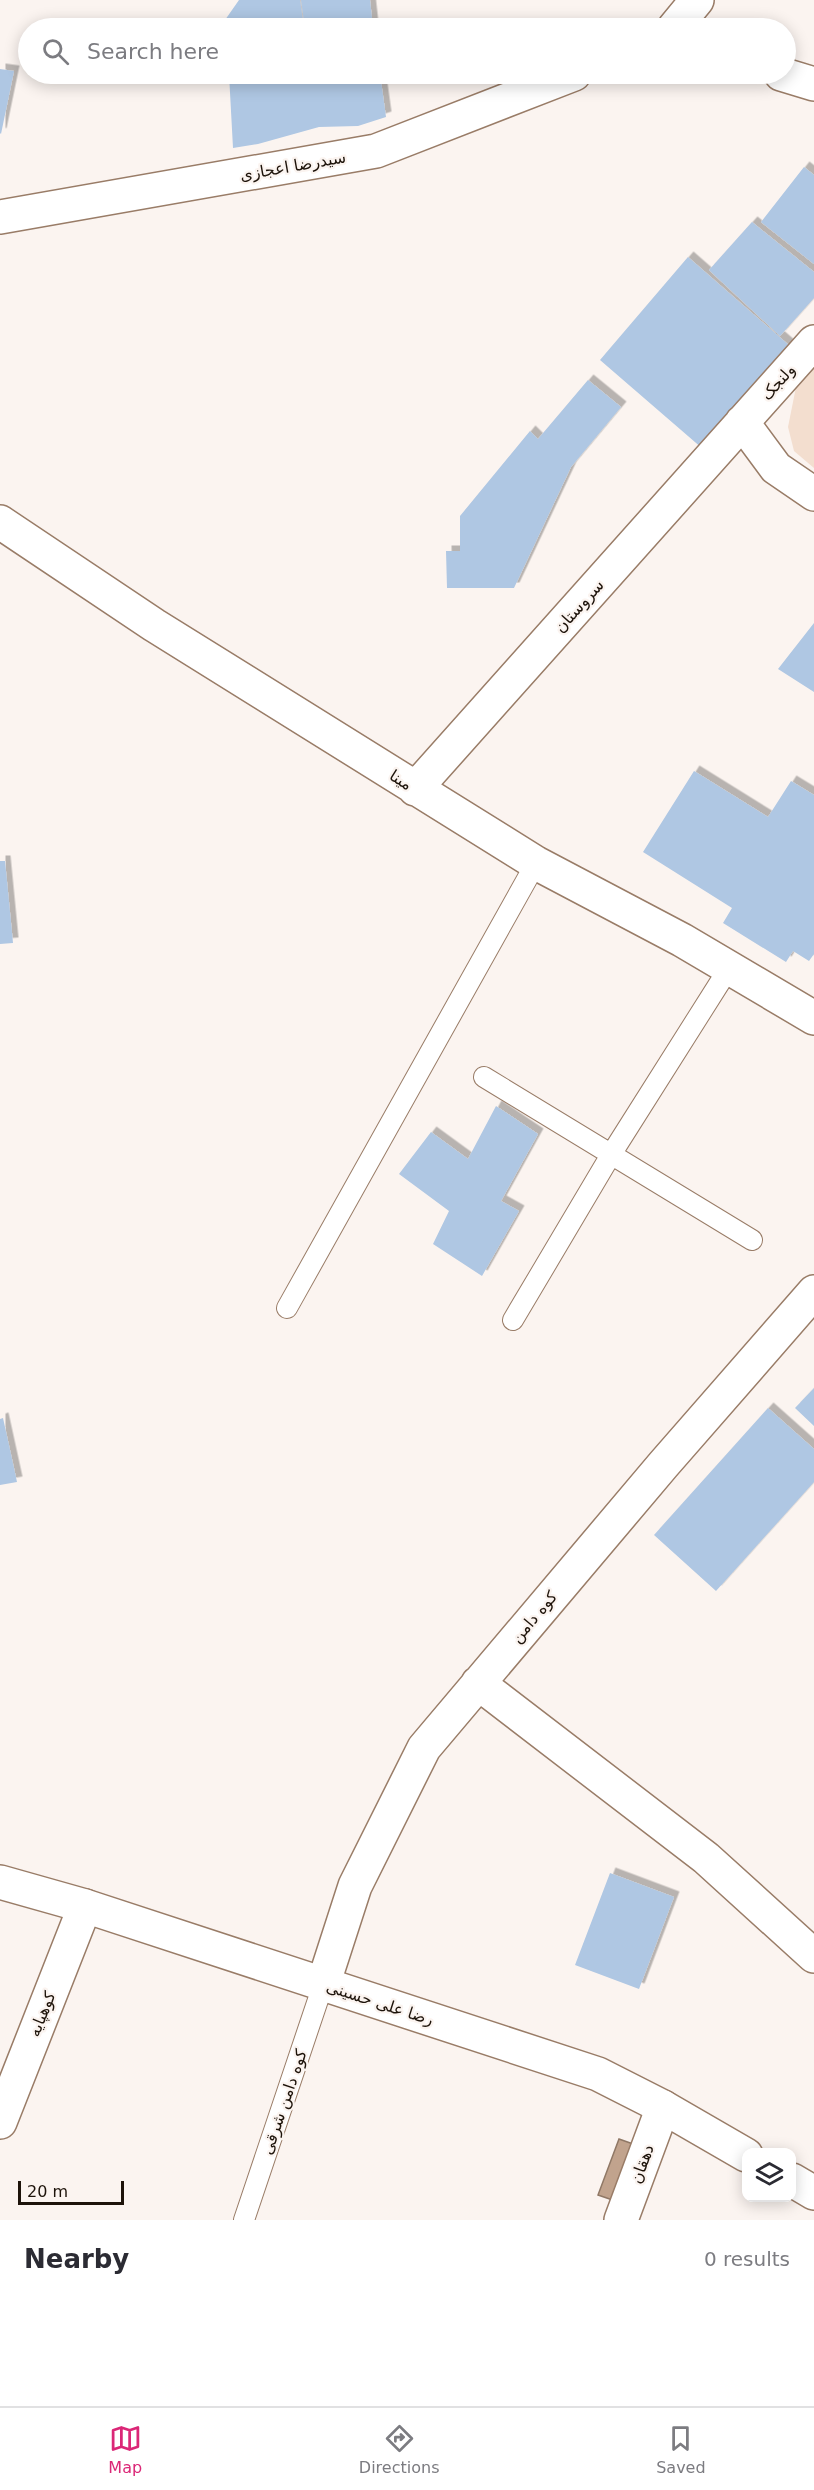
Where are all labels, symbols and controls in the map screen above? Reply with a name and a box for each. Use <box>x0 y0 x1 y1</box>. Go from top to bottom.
search box <box>18 18 796 84</box>
icon: search <box>39 35 72 68</box>
text: Search here <box>87 39 219 64</box>
street label: سیدرضا اعجازی <box>238 147 348 186</box>
street label: ولنجک <box>757 360 800 405</box>
street label: سروستان <box>550 576 608 637</box>
street label: مینا <box>386 766 416 794</box>
street label: کوه دامن <box>507 1587 562 1647</box>
street label: رضا علی حسینی <box>324 1977 436 2030</box>
street label: کوهپایه <box>24 1988 61 2040</box>
street label: کوه دامن شرقی <box>257 2047 312 2157</box>
street label: دهقان <box>626 2142 658 2186</box>
map controls <box>742 2148 796 2202</box>
button: layers <box>742 2148 796 2202</box>
scale bar <box>18 2178 124 2206</box>
text: 20 m <box>27 2182 68 2201</box>
text: Nearby <box>24 2244 129 2274</box>
text: 0 results <box>704 2247 790 2271</box>
tab: Map <box>108 2422 142 2477</box>
tab: Directions <box>359 2422 439 2477</box>
tab: Saved <box>656 2422 706 2477</box>

